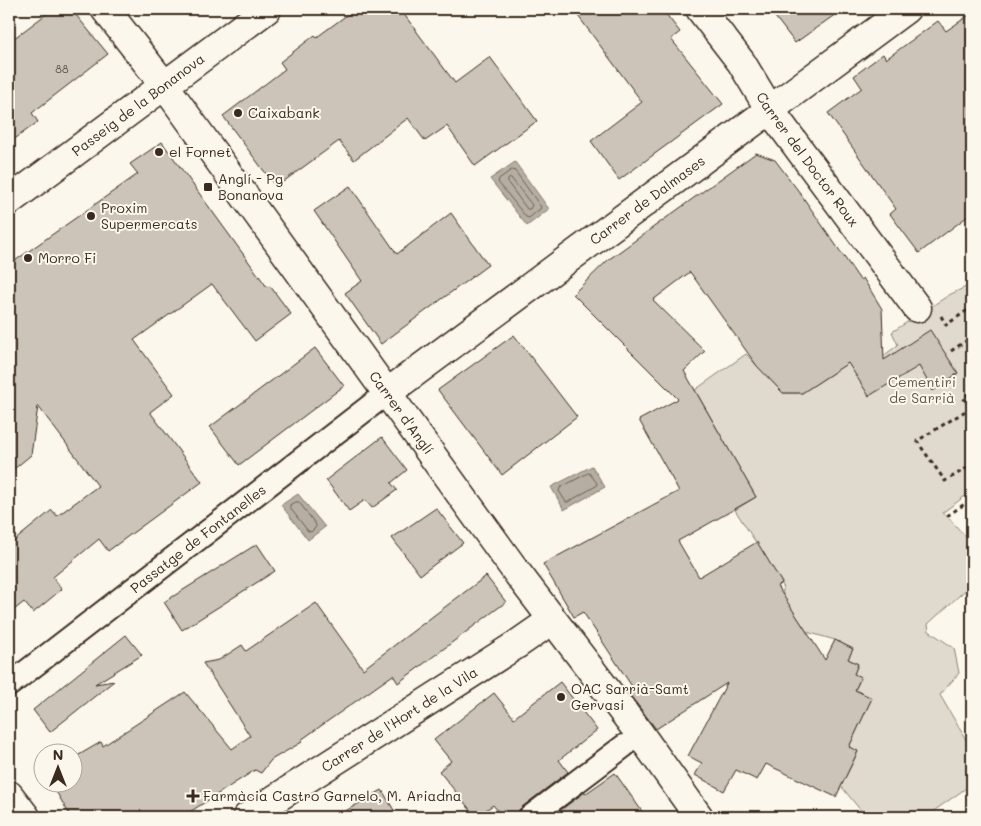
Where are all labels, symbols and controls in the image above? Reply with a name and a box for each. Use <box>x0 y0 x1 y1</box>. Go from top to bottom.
street label: Passeig de la Bonanova <box>68 49 208 160</box>
house number: 88 <box>55 61 69 76</box>
street label: Carrer del Doctor Roux <box>752 88 863 230</box>
place label: Caixabank <box>248 103 320 122</box>
marker: Caixabank <box>232 107 244 119</box>
place label: el Fornet <box>169 142 231 161</box>
marker: el Fornet <box>153 146 165 158</box>
street label: Carrer de Dalmases <box>586 151 709 249</box>
place label: Anglí - Pg Bonanova <box>218 169 284 204</box>
marker: Anglí - Pg Bonanova <box>202 181 214 193</box>
place label: Proxim Supermercats <box>101 198 198 233</box>
marker: Proxim Supermercats <box>85 210 97 222</box>
place label: Morro Fi <box>38 248 96 267</box>
marker: Morro Fi <box>22 252 34 264</box>
street label: Carrer d'Anglí <box>365 367 438 458</box>
park label: Cementiri de Sarrià <box>888 372 956 407</box>
street label: Passatge de Fontanelles <box>126 480 270 597</box>
street label: Carrer de l'Hort de la Vila <box>317 662 481 776</box>
place label: OAC Sarrià-Samt Gervasi <box>571 679 689 714</box>
marker: OAC Sarrià-Samt Gervasi <box>555 691 567 703</box>
north arrow <box>32 744 82 794</box>
text: N <box>53 745 63 764</box>
place label: Farmàcia Castro Garnelo, M. Ariadna <box>203 786 462 805</box>
marker: Farmàcia Castro Garnelo, M. Ariadna <box>187 790 199 802</box>

